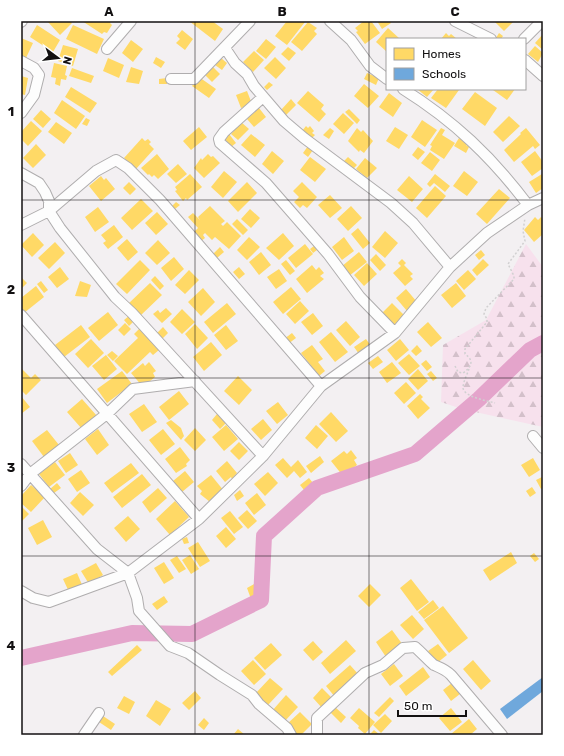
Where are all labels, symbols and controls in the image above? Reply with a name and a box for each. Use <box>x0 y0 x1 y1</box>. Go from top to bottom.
text: A <box>104 4 114 19</box>
text: B <box>277 4 287 19</box>
text: C <box>450 4 460 19</box>
north arrow <box>38 38 78 78</box>
legend <box>386 38 526 90</box>
text: Homes <box>422 47 461 61</box>
text: N <box>60 55 74 66</box>
text: Schools <box>422 67 466 81</box>
text: 1 <box>8 104 14 119</box>
text: 2 <box>7 282 15 297</box>
text: 3 <box>7 460 16 475</box>
text: 4 <box>7 638 16 653</box>
scale bar <box>398 692 466 718</box>
text: 50 m <box>404 699 432 713</box>

